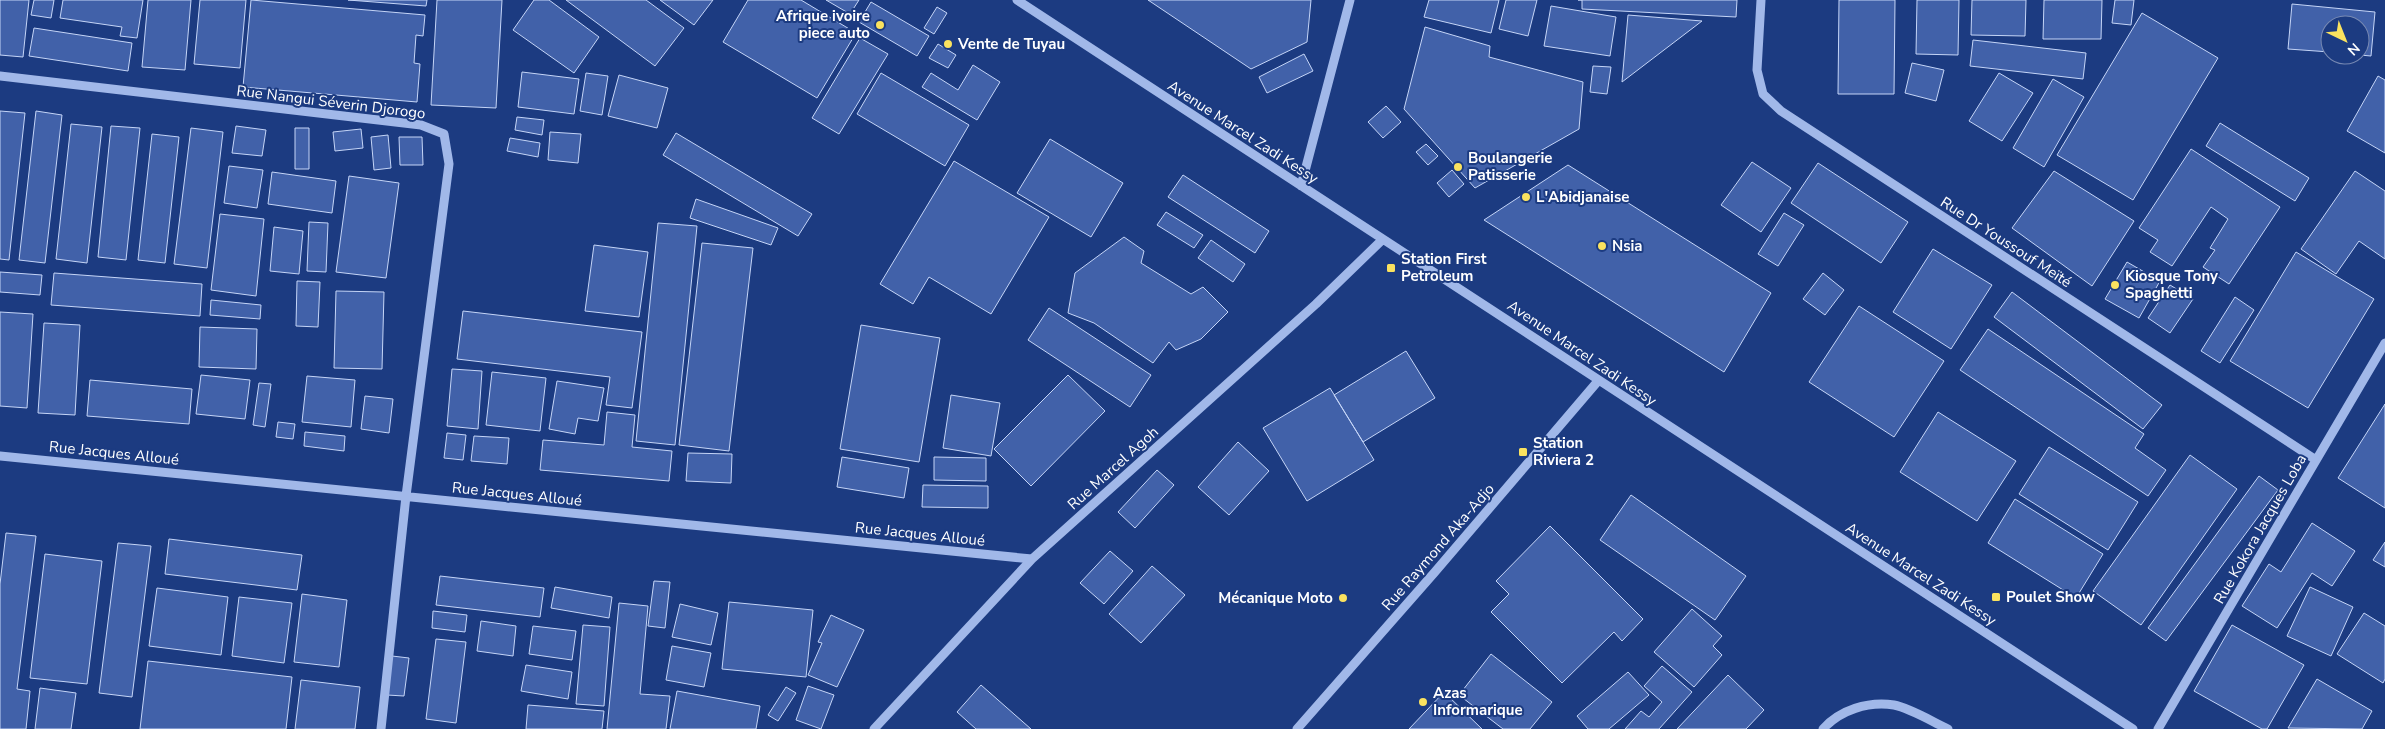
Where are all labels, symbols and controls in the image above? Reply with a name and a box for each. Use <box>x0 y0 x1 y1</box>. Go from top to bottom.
place label: Afrique ivoire piece auto <box>776 6 870 43</box>
north arrow <box>2320 15 2370 65</box>
marker: Afrique ivoire piece auto <box>874 19 886 31</box>
place label: Vente de Tuyau <box>957 34 1065 54</box>
marker: Vente de Tuyau <box>942 38 954 50</box>
text: N <box>2343 39 2364 60</box>
street label: Avenue Marcel Zadi Kessy <box>1164 76 1322 188</box>
street label: Rue Nangui Séverin Djorogo <box>235 80 427 124</box>
place label: Boulangerie Patisserie <box>1468 148 1552 185</box>
marker: Boulangerie Patisserie <box>1452 161 1464 173</box>
place label: L'Abidjanaise <box>1536 187 1629 207</box>
marker: L'Abidjanaise <box>1520 191 1532 203</box>
street label: Rue Dr Youssouf Meïté <box>1937 192 2075 292</box>
place label: Nsia <box>1612 236 1643 256</box>
marker: Nsia <box>1596 240 1608 252</box>
place label: Station First Petroleum <box>1401 249 1487 286</box>
marker: Station First Petroleum <box>1385 262 1397 274</box>
place label: Kiosque Tony Spaghetti <box>2125 266 2218 303</box>
marker: Kiosque Tony Spaghetti <box>2109 279 2121 291</box>
street label: Avenue Marcel Zadi Kessy <box>1503 296 1661 411</box>
street label: Rue Marcel Agoh <box>1063 422 1163 514</box>
place label: Station Riviera 2 <box>1533 433 1594 470</box>
street label: Rue Jacques Alloué <box>48 436 180 470</box>
marker: Station Riviera 2 <box>1517 446 1529 458</box>
street label: Rue Kokora Jacques Loba <box>2209 451 2311 607</box>
street label: Rue Jacques Alloué <box>451 477 583 511</box>
street label: Rue Raymond Aka-Adjo <box>1377 479 1499 615</box>
street label: Rue Jacques Alloué <box>854 517 986 551</box>
street label: Avenue Marcel Zadi Kessy <box>1842 518 2000 630</box>
place label: Poulet Show <box>2006 587 2095 607</box>
place label: Mécanique Moto <box>1218 588 1333 608</box>
marker: Poulet Show <box>1990 591 2002 603</box>
marker: Mécanique Moto <box>1337 592 1349 604</box>
place label: Azas Informarique <box>1433 683 1523 720</box>
marker: Azas Informarique <box>1417 696 1429 708</box>

